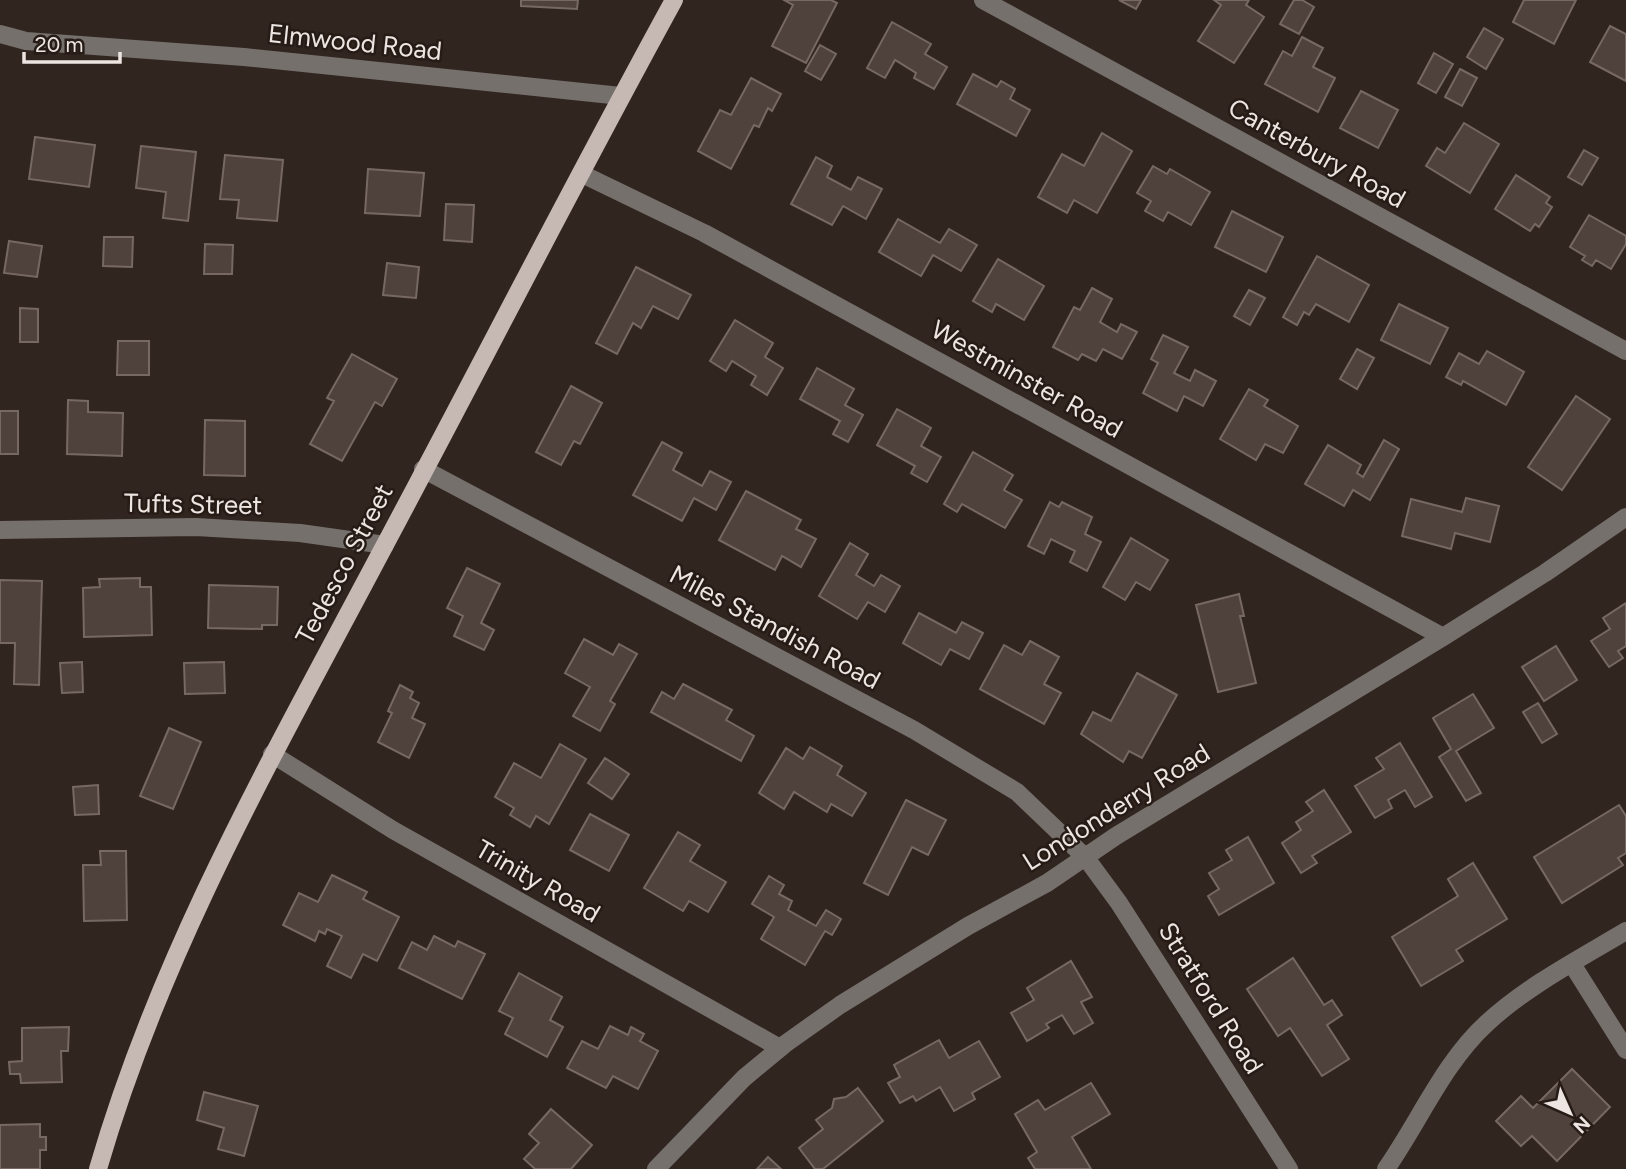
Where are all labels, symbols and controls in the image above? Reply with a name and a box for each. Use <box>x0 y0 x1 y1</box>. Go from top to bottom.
street label: Elmwood Road <box>266 17 444 67</box>
scale bar <box>24 21 121 65</box>
text: 20 m <box>35 32 83 57</box>
street label: Canterbury Road <box>1223 91 1411 215</box>
street label: Westminster Road <box>926 313 1128 445</box>
street label: Tedesco Street <box>288 478 400 650</box>
street label: Tufts Street <box>124 487 263 521</box>
street label: Miles Standish Road <box>664 558 886 696</box>
street label: Londonderry Road <box>1016 736 1216 878</box>
street label: Trinity Road <box>470 833 606 929</box>
street label: Stratford Road <box>1152 916 1270 1080</box>
north arrow <box>1535 1078 1605 1148</box>
text: N <box>1568 1111 1595 1138</box>

